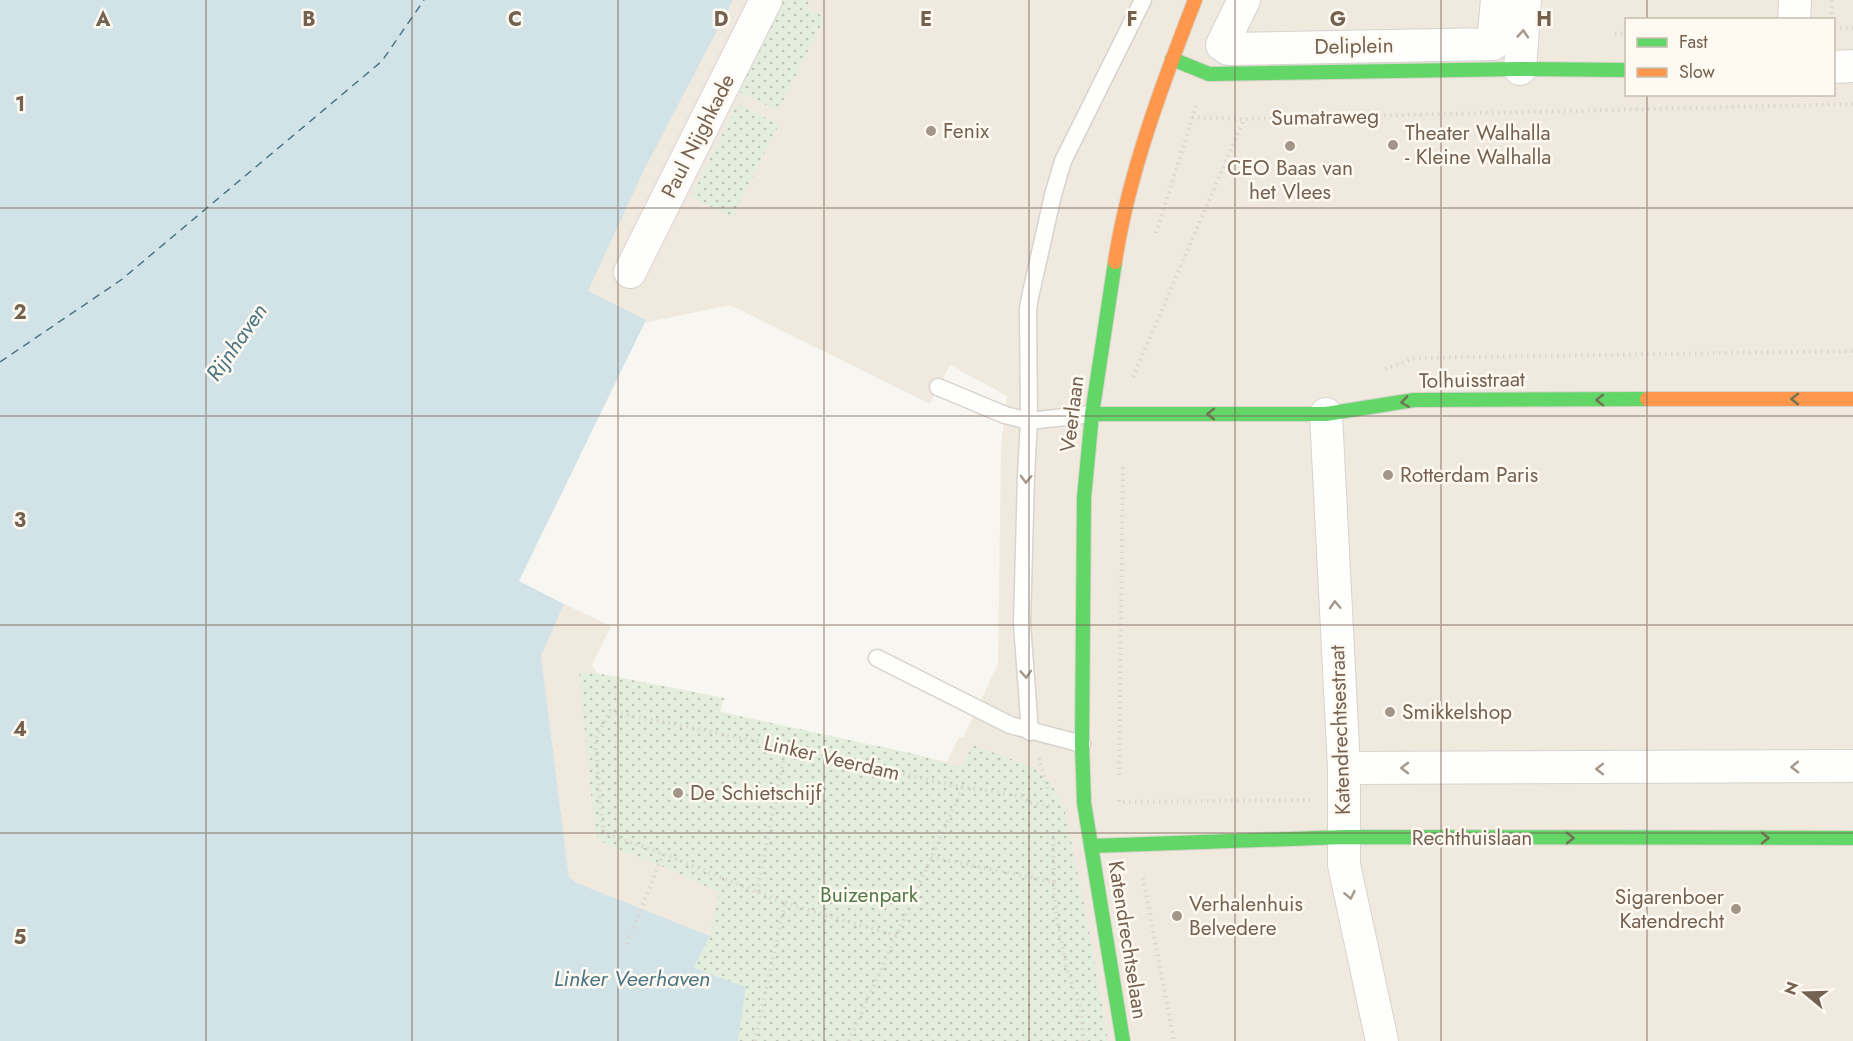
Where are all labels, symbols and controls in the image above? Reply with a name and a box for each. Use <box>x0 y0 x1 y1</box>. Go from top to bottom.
text: A <box>95 5 111 34</box>
text: B <box>302 5 316 34</box>
text: C <box>508 5 522 34</box>
text: D <box>714 5 728 34</box>
text: E <box>920 5 932 34</box>
text: F <box>1126 5 1138 34</box>
text: G <box>1330 5 1346 34</box>
text: H <box>1536 5 1552 34</box>
legend <box>1625 18 1835 96</box>
text: Fast <box>1679 29 1708 55</box>
street label: Deliplein <box>1314 30 1394 62</box>
one-way arrow <box>1516 30 1529 39</box>
text: Slow <box>1679 59 1716 85</box>
street label: Paul Nijghkade <box>654 69 742 203</box>
text: 1 <box>15 90 25 119</box>
street label: Sumatraweg <box>1271 101 1379 133</box>
place label: Fenix <box>943 116 989 146</box>
place label: Theater Walhalla - Kleine Walhalla <box>1405 118 1551 172</box>
marker: Fenix <box>924 124 938 138</box>
marker: Theater Walhalla - Kleine Walhalla <box>1386 138 1400 152</box>
marker: CEO Baas van het Vlees <box>1283 139 1297 153</box>
place label: CEO Baas van het Vlees <box>1227 153 1353 207</box>
water label: Rijnhaven <box>197 297 275 387</box>
text: 2 <box>13 298 27 327</box>
street label: Tolhuisstraat <box>1419 364 1525 396</box>
street label: Veerlaan <box>1052 374 1092 454</box>
one-way arrow <box>1790 393 1799 405</box>
one-way arrow <box>1595 394 1604 406</box>
one-way arrow <box>1400 395 1409 407</box>
one-way arrow <box>1206 408 1215 420</box>
place label: Rotterdam Paris <box>1400 460 1538 490</box>
marker: Rotterdam Paris <box>1381 468 1395 482</box>
one-way arrow <box>1019 474 1032 483</box>
text: 3 <box>14 506 26 535</box>
one-way arrow <box>1329 601 1342 610</box>
street label: Katendrechtsestraat <box>1322 645 1358 815</box>
one-way arrow <box>1019 669 1032 678</box>
place label: Smikkelshop <box>1402 697 1512 727</box>
marker: Smikkelshop <box>1383 705 1397 719</box>
text: 4 <box>13 715 27 744</box>
street label: Linker Veerdam <box>761 728 903 788</box>
one-way arrow <box>1790 761 1799 773</box>
one-way arrow <box>1400 762 1409 774</box>
one-way arrow <box>1595 763 1604 775</box>
place label: De Schietschijf <box>690 778 823 808</box>
marker: De Schietschijf <box>671 786 685 800</box>
street label: Rechthuislaan <box>1412 823 1532 853</box>
one-way arrow <box>1566 832 1575 844</box>
one-way arrow <box>1761 832 1770 844</box>
street label: Katendrechtselaan <box>1101 859 1155 1021</box>
park label: Buizenpark <box>820 880 919 910</box>
place label: Sigarenboer Katendrecht <box>1615 882 1725 936</box>
place label: Verhalenhuis Belvedere <box>1189 889 1303 943</box>
one-way arrow <box>1343 890 1356 900</box>
marker: Sigarenboer Katendrecht <box>1729 902 1743 916</box>
marker: Verhalenhuis Belvedere <box>1170 909 1184 923</box>
text: 5 <box>14 923 27 952</box>
water label: Linker Veerhaven <box>554 962 710 994</box>
north arrow <box>1775 963 1835 1023</box>
text: N <box>1778 979 1804 998</box>

